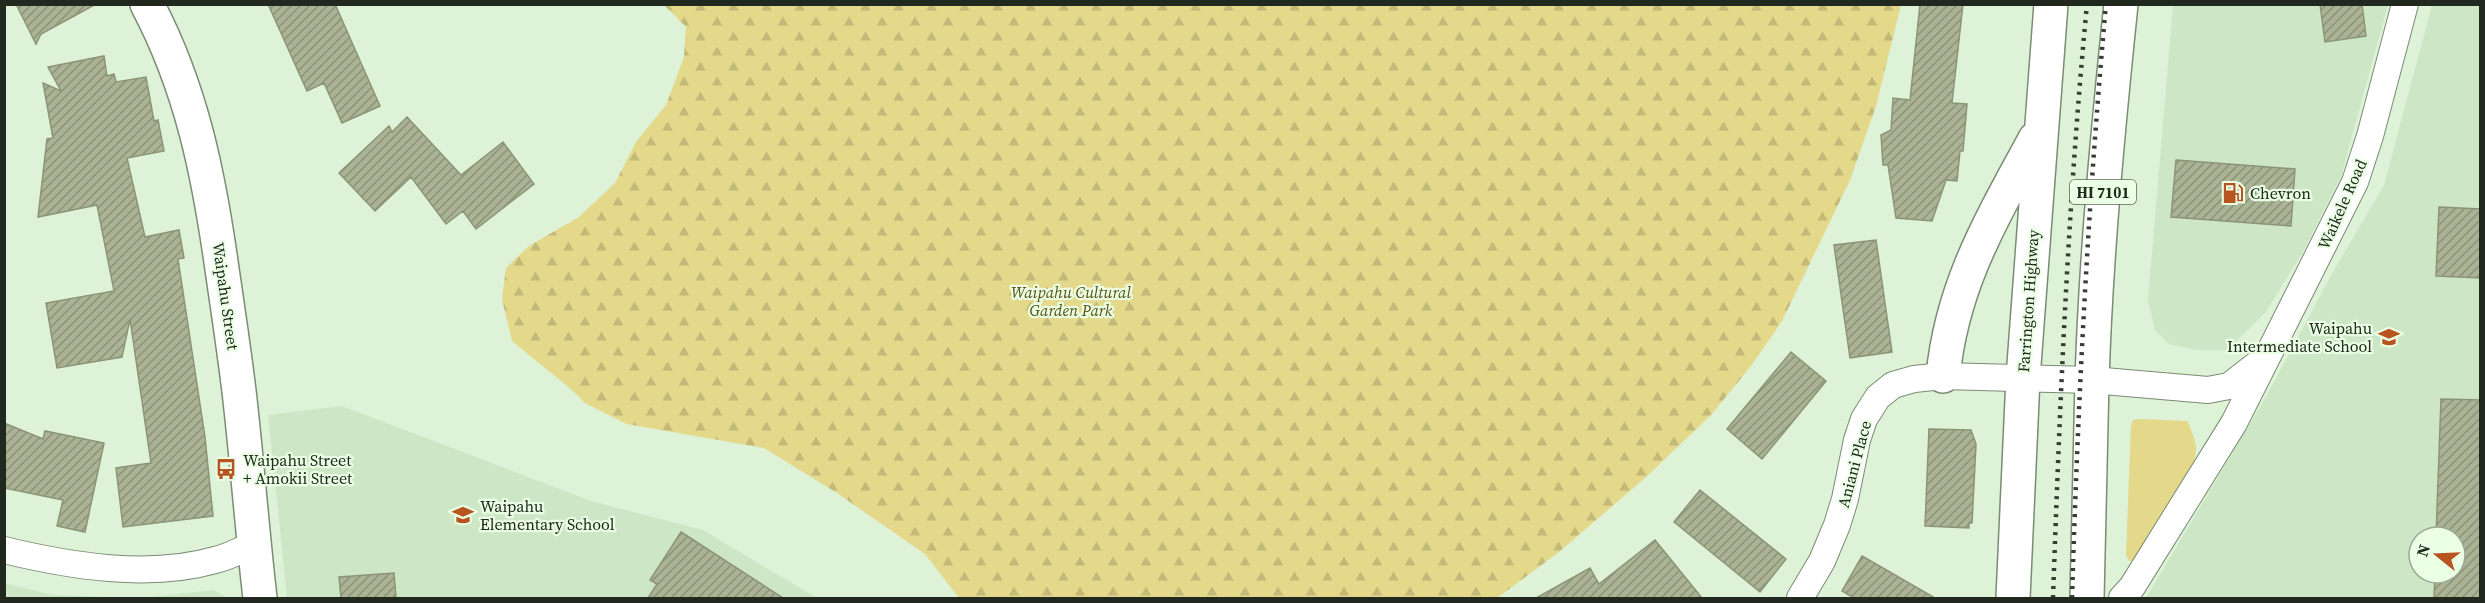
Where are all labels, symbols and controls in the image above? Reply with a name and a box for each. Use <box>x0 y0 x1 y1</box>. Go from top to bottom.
street label: Waikele Road <box>2312 155 2372 253</box>
road number: HI 7101 <box>2070 180 2136 204</box>
fuel station icon: Chevron <box>2221 181 2245 205</box>
place label: Chevron <box>2250 182 2311 204</box>
street label: Farrington Highway <box>2012 228 2044 373</box>
street label: Waipahu Street <box>208 241 245 352</box>
park label: Waipahu Cultural Garden Park <box>1011 281 1131 321</box>
place label: Waipahu Intermediate School <box>2227 317 2372 357</box>
school or university icon: Waipahu Intermediate School <box>2377 325 2401 349</box>
street label: Aniani Place <box>1832 418 1876 510</box>
place label: Waipahu Street + Amokii Street <box>243 449 353 489</box>
bus stop icon: Waipahu Street + Amokii Street <box>214 457 238 481</box>
place label: Waipahu Elementary School <box>480 495 615 535</box>
school or university icon: Waipahu Elementary School <box>451 503 475 527</box>
north arrow <box>2407 525 2467 585</box>
text: N <box>2410 541 2435 559</box>

